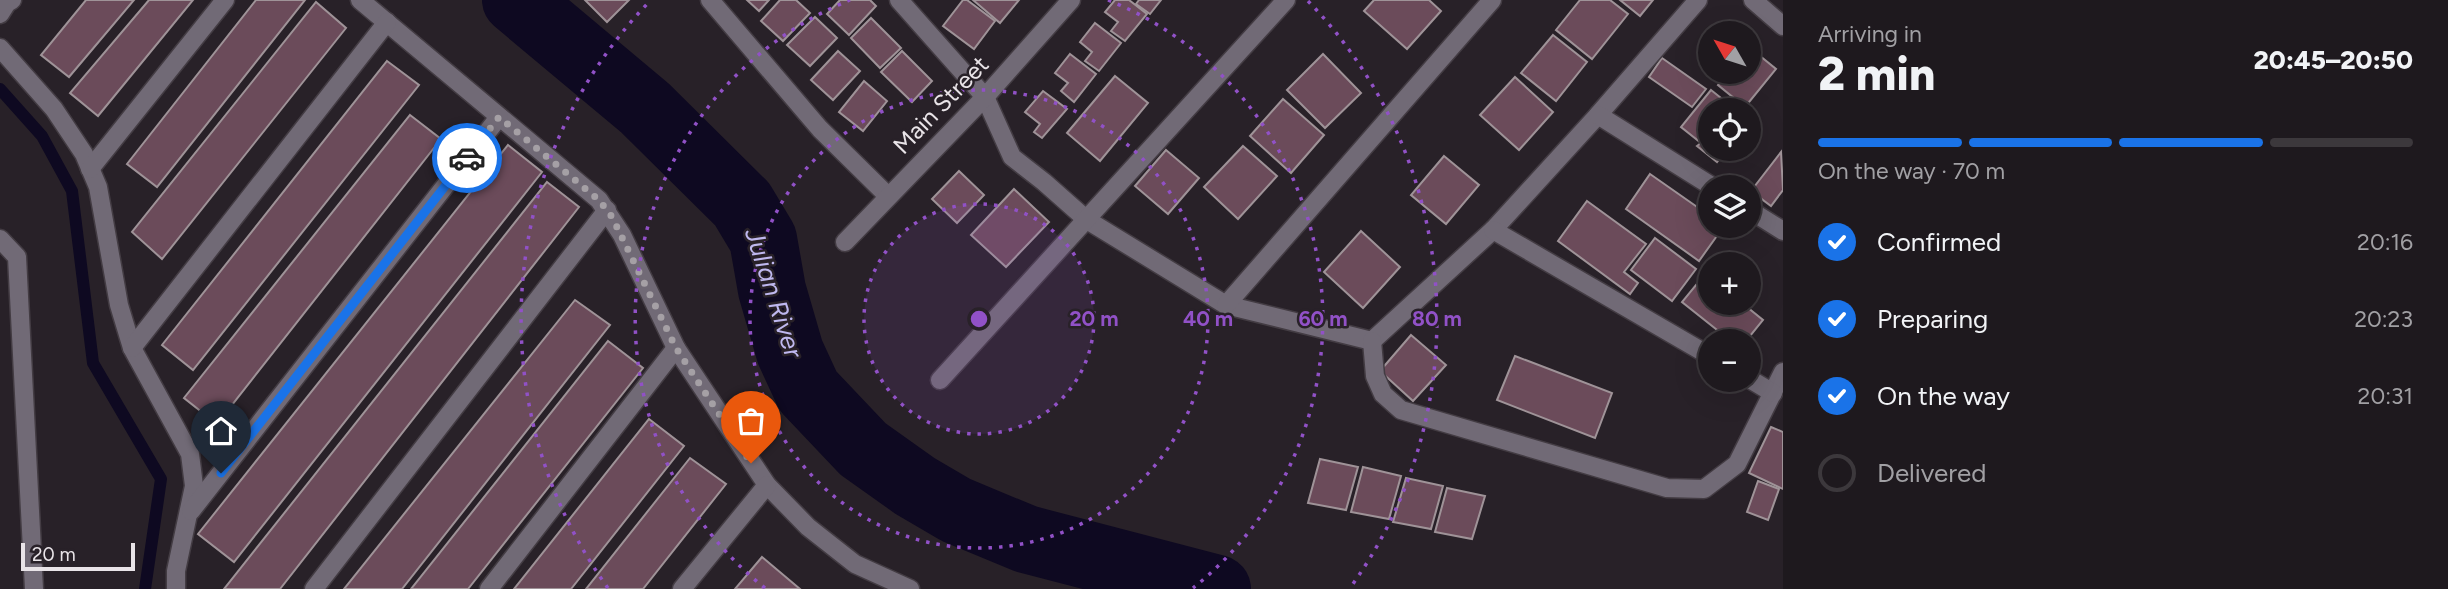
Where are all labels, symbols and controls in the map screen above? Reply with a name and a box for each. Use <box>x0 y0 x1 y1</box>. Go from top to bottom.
text: Arriving in <box>1818 20 1922 48</box>
north arrow <box>1698 21 1760 84</box>
map controls <box>1698 21 1761 392</box>
text: 20:45–20:50 <box>2253 44 2413 76</box>
text: 2 min <box>1818 46 1935 102</box>
street label: Main Street <box>887 50 994 160</box>
button: locate <box>1698 98 1761 161</box>
courier <box>432 123 502 193</box>
icon: car <box>448 139 486 177</box>
text: On the way · 70 m <box>1818 157 2005 185</box>
button: layers <box>1698 175 1761 238</box>
water label: Julian River <box>738 223 810 363</box>
icon: check <box>1818 223 1856 261</box>
text: Confirmed <box>1877 226 2001 258</box>
text: 20:16 <box>2357 228 2413 256</box>
button: + <box>1698 252 1761 315</box>
icon: check <box>1818 300 1856 338</box>
text: Preparing <box>1877 303 1988 335</box>
text: 20:23 <box>2354 305 2413 333</box>
text: 20 m <box>1069 306 1119 331</box>
text: 40 m <box>1183 306 1233 331</box>
text: 60 m <box>1298 306 1348 331</box>
text: 80 m <box>1412 306 1462 331</box>
centre of rings <box>967 307 991 331</box>
button: − <box>1698 329 1761 392</box>
icon: check <box>1818 377 1856 415</box>
text: On the way <box>1877 380 2010 412</box>
text: 20:31 <box>2358 382 2413 410</box>
pin <box>721 391 781 463</box>
pin <box>191 401 251 473</box>
icon: bag <box>732 402 770 440</box>
icon: home <box>202 412 240 450</box>
text: Delivered <box>1877 457 1986 489</box>
scale bar <box>21 540 135 572</box>
text: 20 m <box>32 543 76 566</box>

